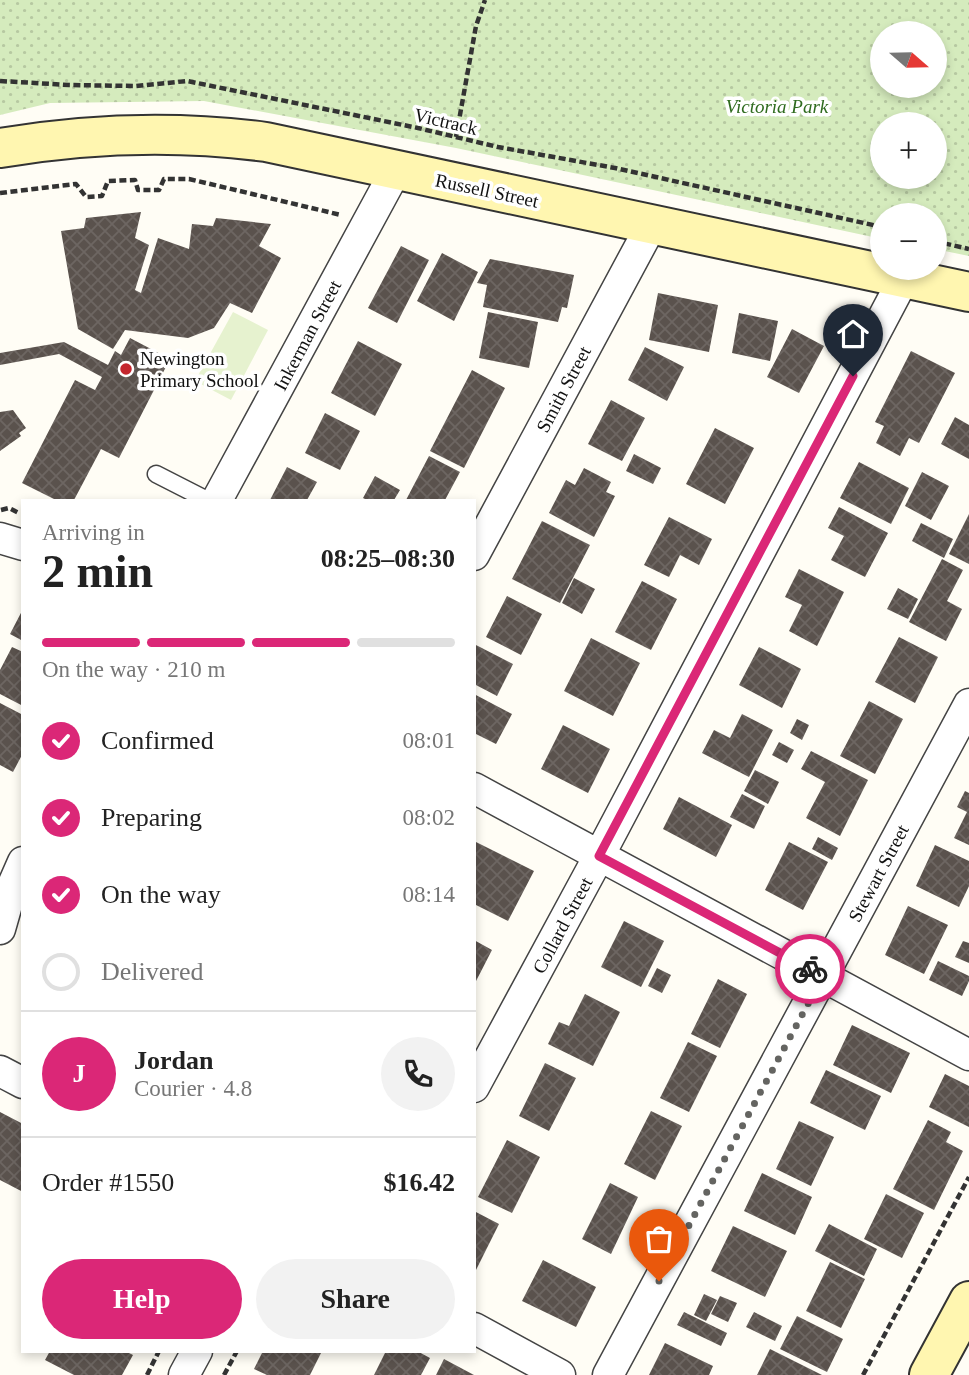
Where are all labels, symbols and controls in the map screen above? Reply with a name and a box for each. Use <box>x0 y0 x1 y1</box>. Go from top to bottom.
north arrow <box>870 21 947 98</box>
map controls <box>870 21 947 280</box>
park label: Victoria Park <box>726 96 829 117</box>
street label: Victrack <box>412 104 480 139</box>
button: + <box>870 112 947 189</box>
street label: Russell Street <box>433 169 541 212</box>
button: − <box>870 203 947 280</box>
street label: Inkerman Street <box>270 276 346 394</box>
pin <box>823 304 883 376</box>
icon: home <box>834 315 872 353</box>
street label: Smith Street <box>532 342 595 436</box>
place label: Newington Primary School <box>140 348 259 391</box>
marker: Newington Primary School <box>118 361 134 377</box>
text: Arriving in <box>42 520 145 545</box>
text: 08:25–08:30 <box>321 544 455 573</box>
text: 2 min <box>42 546 153 597</box>
text: On the way · 210 m <box>42 657 225 682</box>
icon: check <box>42 722 80 760</box>
text: Confirmed <box>101 726 214 755</box>
text: 08:01 <box>403 728 455 753</box>
icon: check <box>42 799 80 837</box>
text: Preparing <box>101 803 202 832</box>
text: 08:02 <box>403 805 455 830</box>
street label: Stewart Street <box>844 820 913 925</box>
street label: Collard Street <box>528 873 597 977</box>
icon: check <box>42 876 80 914</box>
text: On the way <box>101 880 221 909</box>
text: 08:14 <box>403 882 455 907</box>
courier <box>775 934 845 1004</box>
icon: bike <box>791 950 829 988</box>
text: Delivered <box>101 957 204 986</box>
button: phone <box>381 1037 455 1111</box>
text: Jordan <box>134 1046 213 1075</box>
text: J <box>73 1059 86 1088</box>
text: Courier · 4.8 <box>134 1076 252 1101</box>
text: Order #1550 <box>42 1168 174 1197</box>
text: $16.42 <box>384 1168 455 1197</box>
pin <box>629 1209 689 1281</box>
icon: bag <box>640 1220 678 1258</box>
button: Help <box>42 1259 242 1339</box>
button: Share <box>256 1259 455 1339</box>

